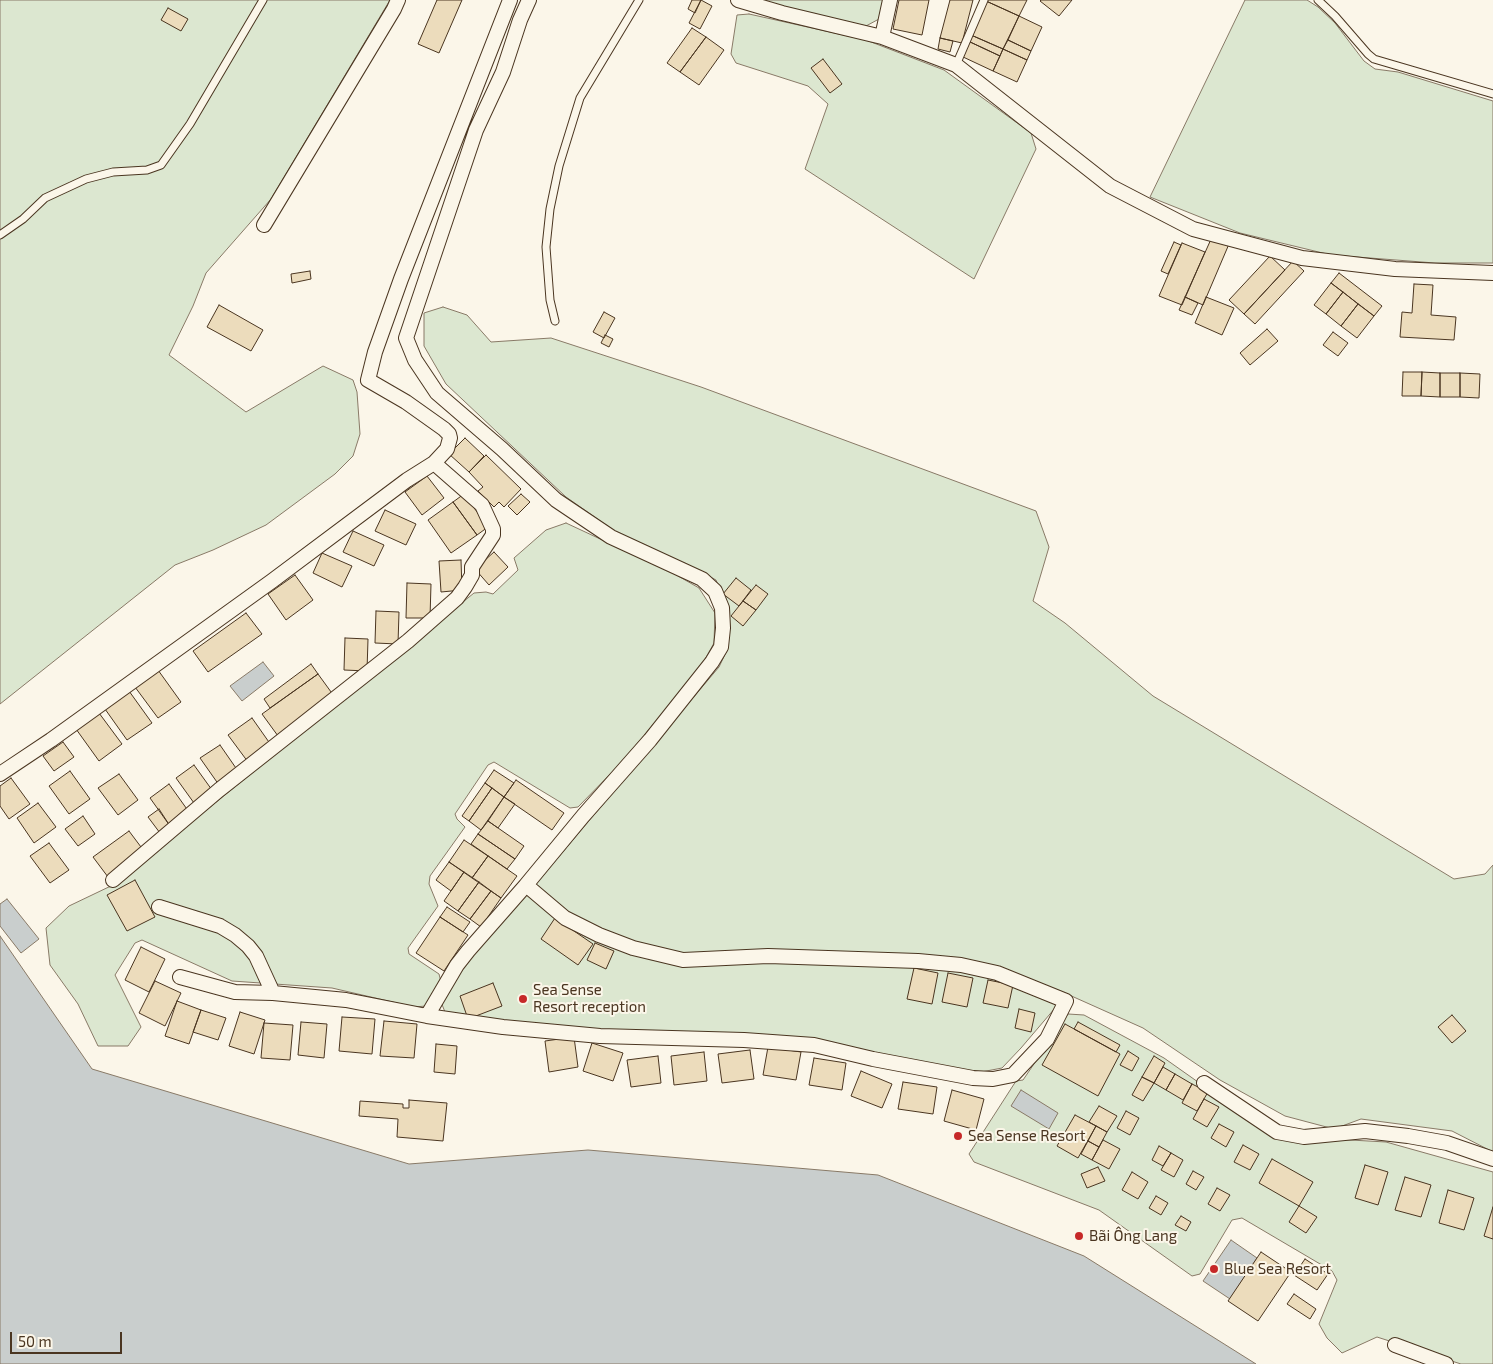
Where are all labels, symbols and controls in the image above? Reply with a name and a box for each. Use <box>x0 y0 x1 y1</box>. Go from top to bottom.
place label: Sea Sense Resort reception <box>533 981 646 1016</box>
marker: Sea Sense Resort reception <box>517 993 529 1005</box>
place label: Sea Sense Resort <box>968 1127 1085 1145</box>
marker: Sea Sense Resort <box>952 1130 964 1142</box>
place label: Bãi Ông Lang <box>1089 1227 1177 1245</box>
marker: Bãi Ông Lang <box>1073 1230 1085 1242</box>
place label: Blue Sea Resort <box>1224 1260 1331 1278</box>
marker: Blue Sea Resort <box>1208 1263 1220 1275</box>
scale bar <box>12 1322 125 1354</box>
text: 50 m <box>18 1332 52 1350</box>

